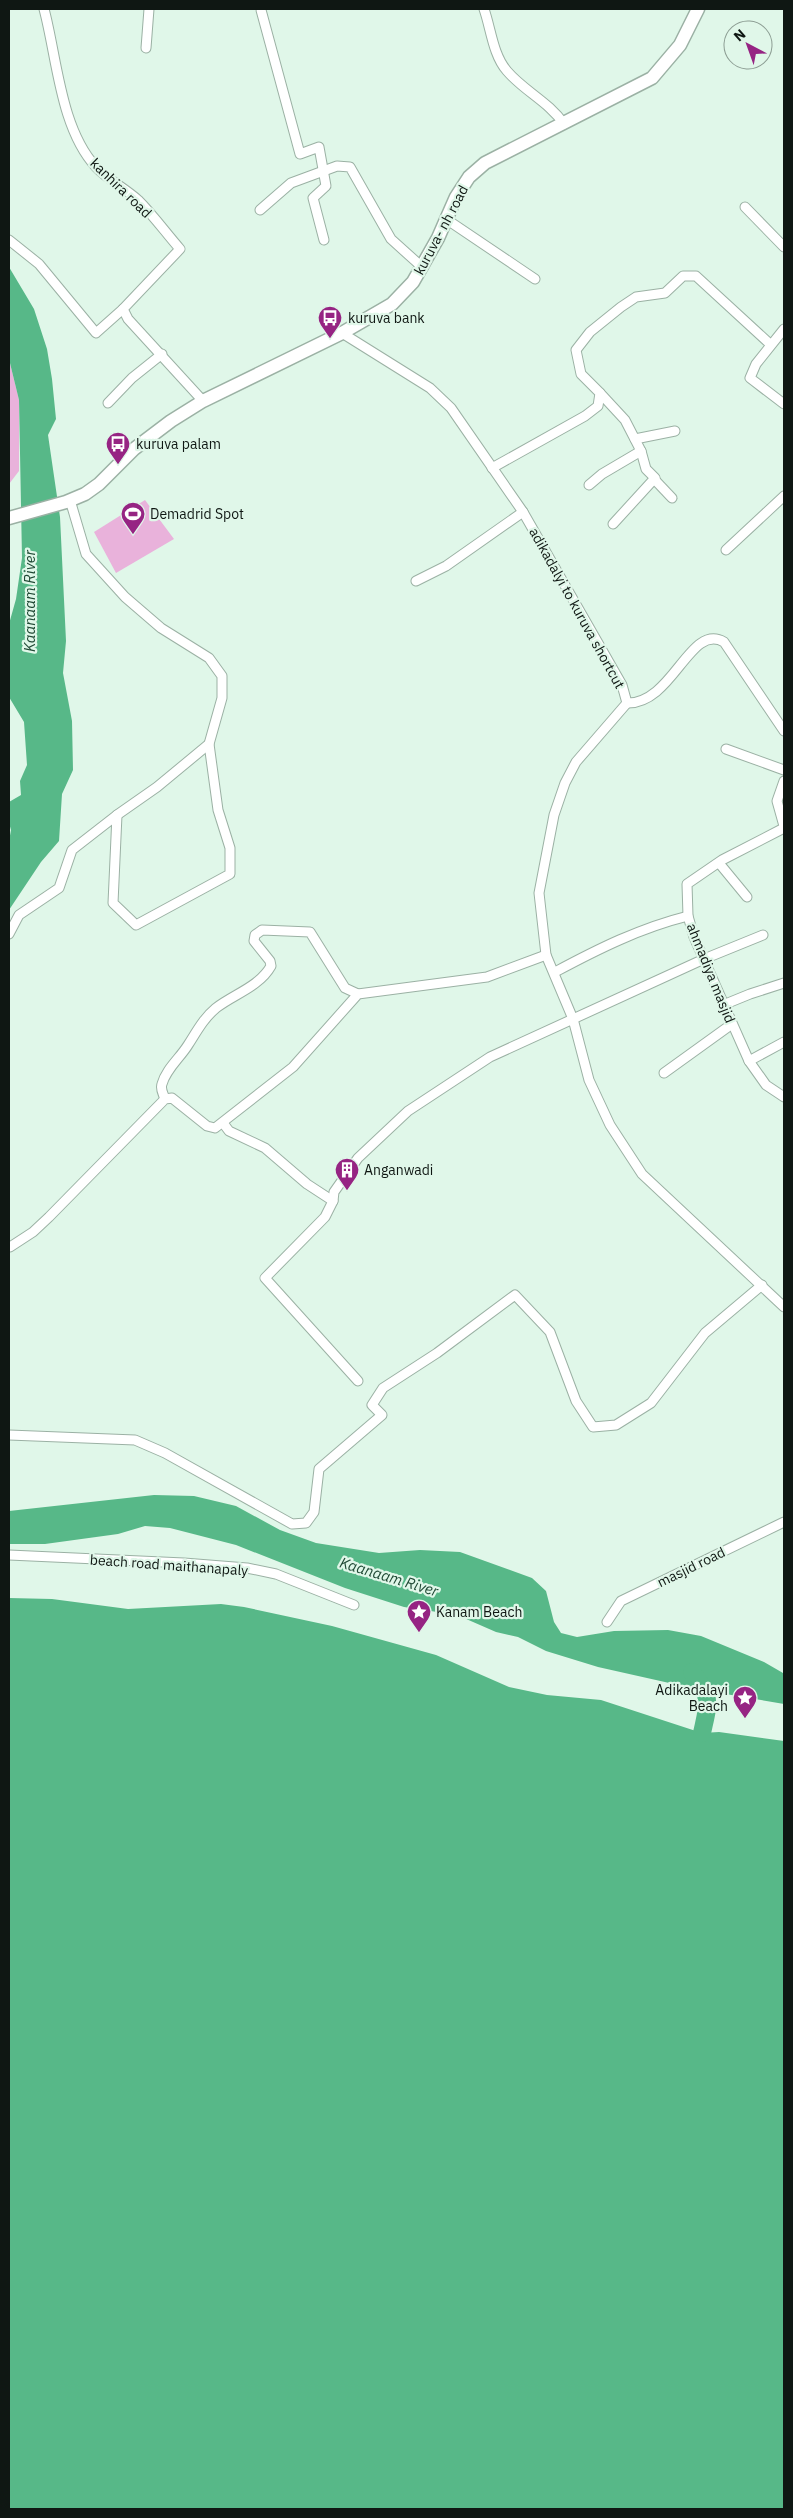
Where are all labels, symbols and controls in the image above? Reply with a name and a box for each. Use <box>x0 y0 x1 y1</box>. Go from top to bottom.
north arrow <box>723 20 773 70</box>
text: N <box>730 25 749 45</box>
street label: kanhira road <box>86 154 156 222</box>
street label: kuruva- nh road <box>410 182 472 278</box>
bus stop icon: kuruva bank <box>317 305 343 339</box>
place label: kuruva bank <box>348 309 425 327</box>
bus stop icon: kuruva palam <box>105 431 131 465</box>
place label: kuruva palam <box>136 435 221 453</box>
sports icon: Demadrid Spot <box>120 501 146 535</box>
place label: Demadrid Spot <box>150 505 244 523</box>
street label: adikadalyi to kuruva shortcut <box>525 524 629 692</box>
water label: Kaanaam River <box>20 549 39 652</box>
street label: ahmadiya masjid <box>683 921 739 1025</box>
building icon: Anganwadi <box>334 1157 360 1191</box>
place label: Anganwadi <box>364 1161 433 1179</box>
street label: masjid road <box>654 1543 728 1591</box>
street label: beach road maithanapaly <box>89 1550 249 1580</box>
water label: Kaanaam River <box>338 1553 441 1601</box>
place icon: Kanam Beach <box>406 1599 432 1633</box>
place label: Kanam Beach <box>436 1603 522 1621</box>
place label: Adikadalayi Beach <box>655 1681 728 1715</box>
place icon: Adikadalayi Beach <box>732 1685 758 1719</box>

